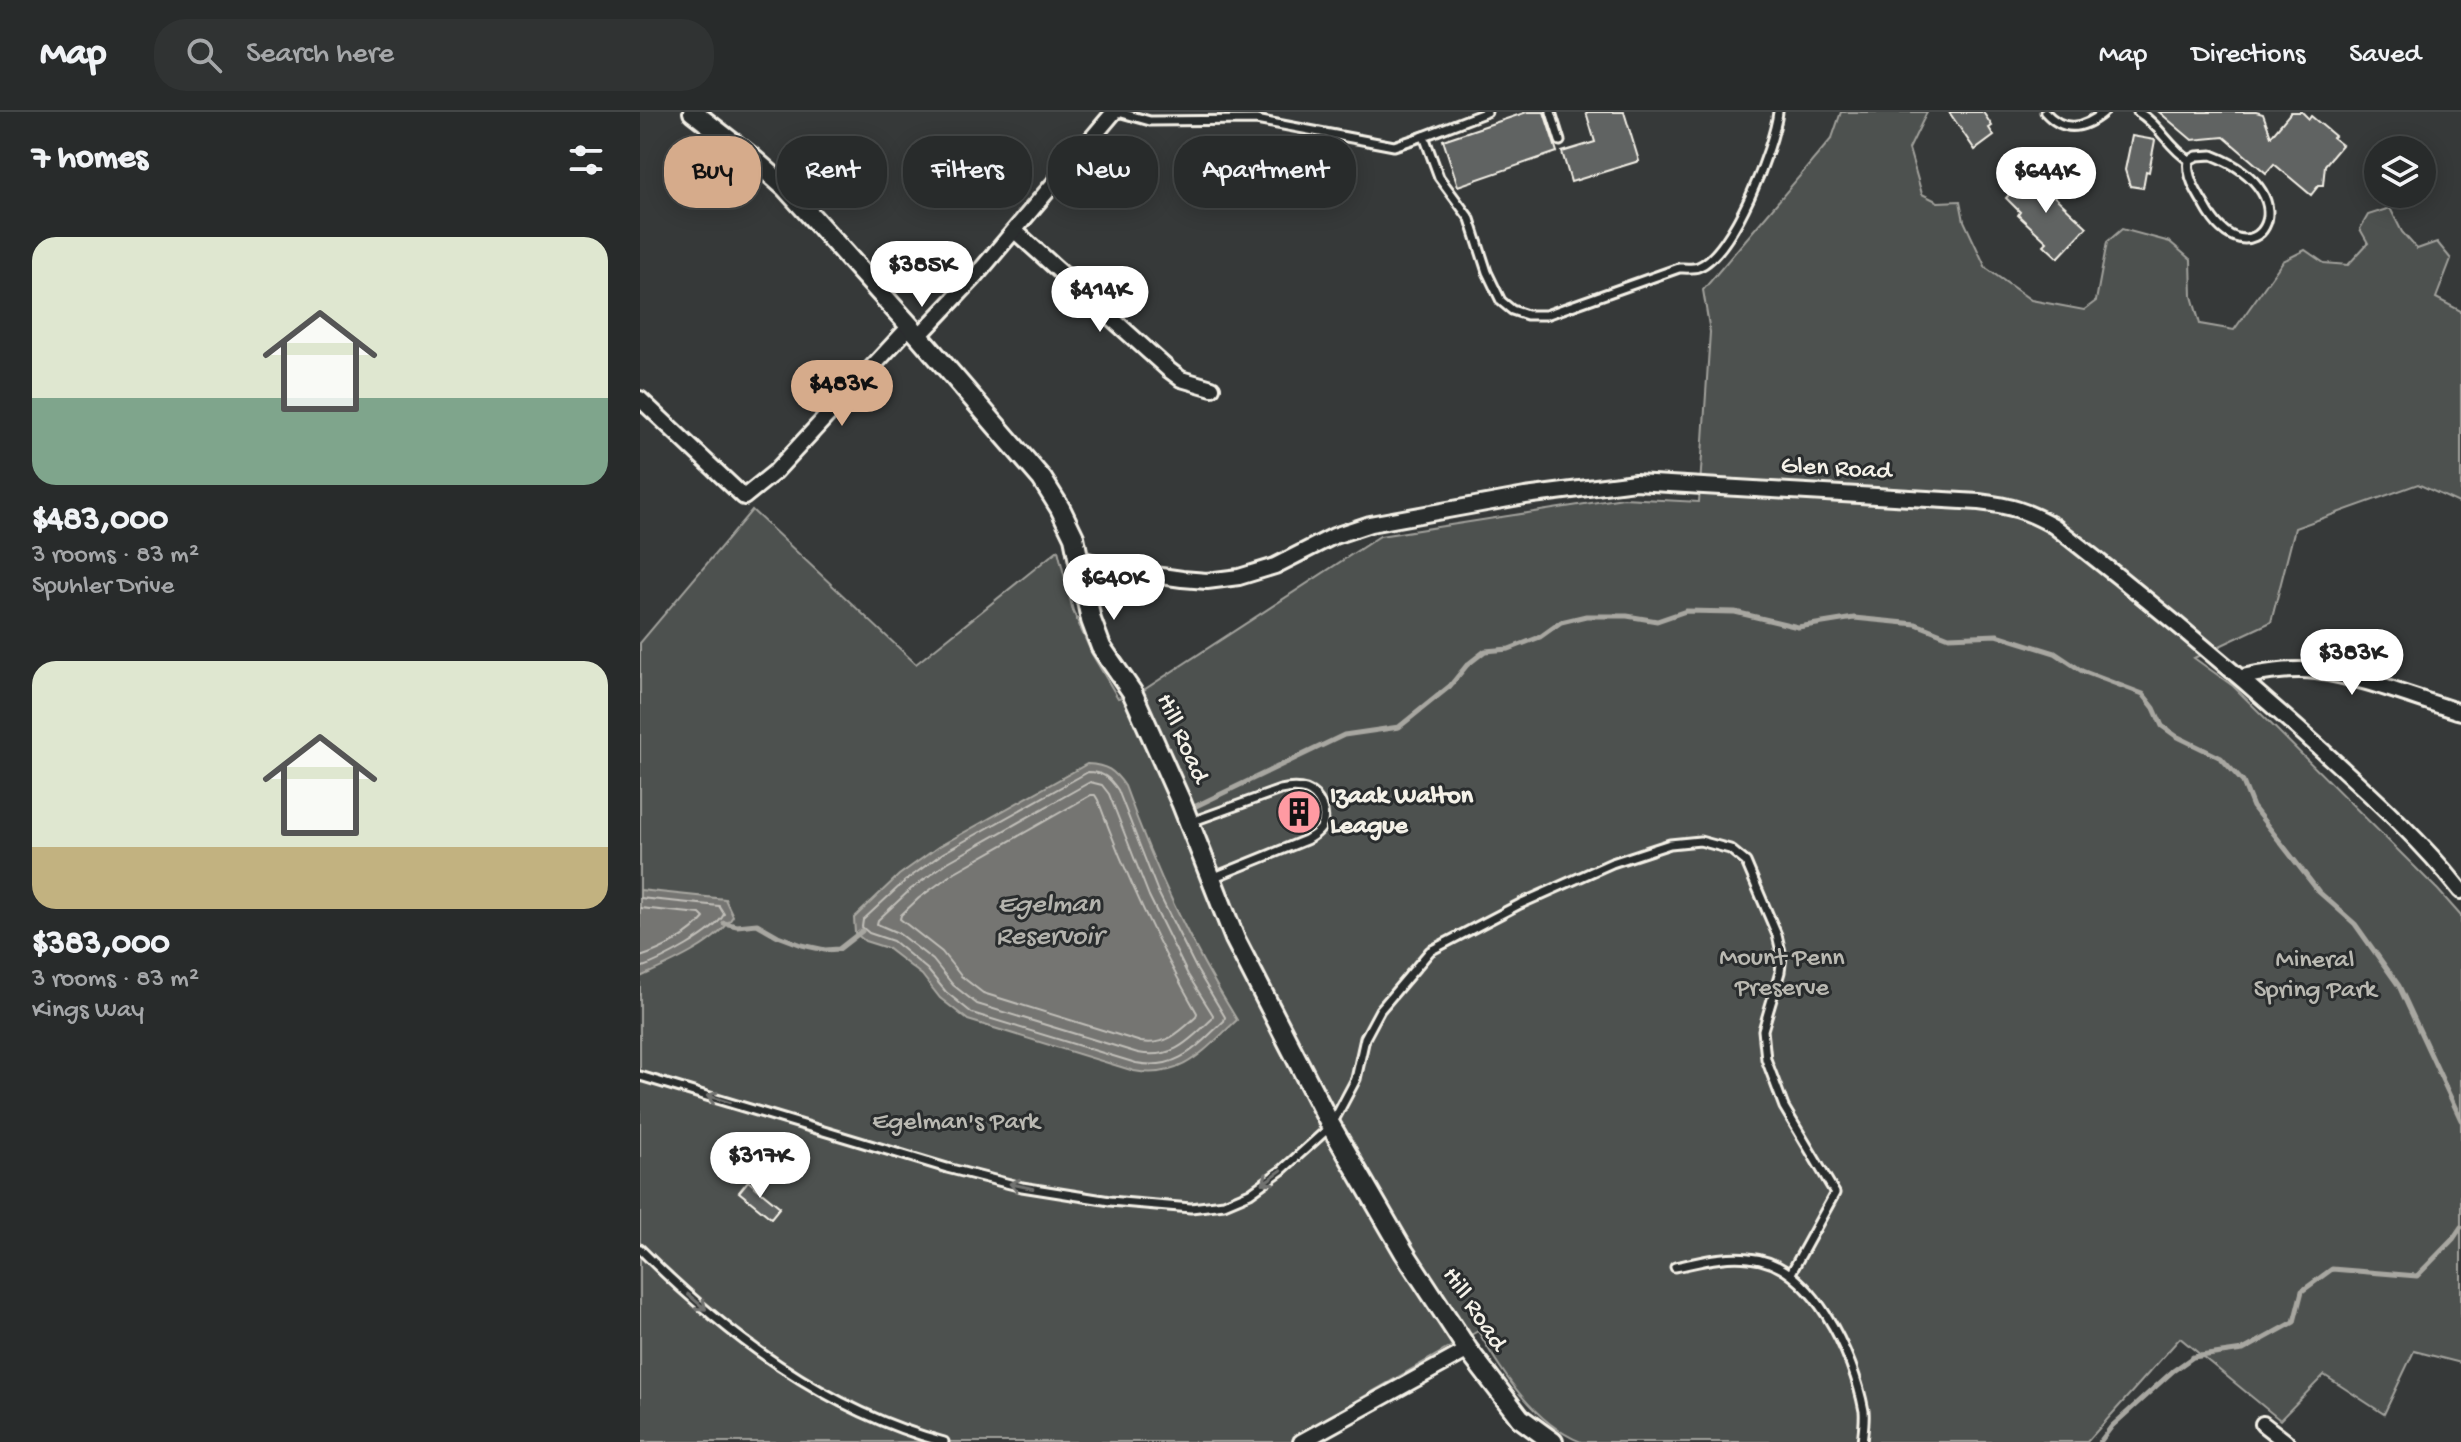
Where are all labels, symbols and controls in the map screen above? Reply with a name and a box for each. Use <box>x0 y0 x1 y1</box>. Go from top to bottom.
search box <box>154 19 714 91</box>
text: Map <box>40 33 106 77</box>
icon: search <box>182 33 226 77</box>
text: Search here <box>246 38 394 73</box>
text: Map <box>2099 39 2147 72</box>
text: Directions <box>2191 39 2305 72</box>
text: Saved <box>2349 39 2421 72</box>
chip: Buy <box>664 136 761 208</box>
chip: Rent <box>777 136 887 208</box>
chip: Filters <box>903 136 1032 208</box>
chip: New <box>1048 136 1158 208</box>
chip: Apartment <box>1174 136 1356 208</box>
map controls <box>2364 136 2436 208</box>
button: layers <box>2364 136 2436 208</box>
icon: filters <box>564 138 608 182</box>
text: 7 homes <box>32 140 148 180</box>
pin: $644K <box>1990 147 2102 215</box>
text: $644K <box>2014 157 2078 188</box>
pin: $385K <box>866 241 978 309</box>
text: $385K <box>888 251 956 282</box>
pin: $414K <box>1044 266 1156 334</box>
text: $414K <box>1069 276 1131 307</box>
icon: home <box>248 289 392 433</box>
pin: $483K <box>786 360 898 428</box>
text: $483K <box>809 370 875 401</box>
street label: Glen Road <box>1780 452 1894 488</box>
text: $483,000 <box>32 501 168 541</box>
text: 3 rooms · 83 m² <box>32 541 199 572</box>
pin: $640K <box>1058 554 1170 622</box>
text: $640K <box>1081 564 1147 595</box>
text: Spuhler Drive <box>32 572 174 603</box>
pin: $383K <box>2296 629 2408 697</box>
text: $383K <box>2318 639 2386 670</box>
street label: Hill Road <box>1148 689 1215 790</box>
icon: home <box>248 713 392 857</box>
place label: Izaak Walton League <box>1330 782 1474 843</box>
building icon: Izaak Walton League <box>1275 788 1323 836</box>
water label: Egelman Reservoir <box>996 889 1107 954</box>
text: $383,000 <box>32 925 170 965</box>
park label: Mount Penn Preserve <box>1719 944 1845 1005</box>
park label: Mineral Spring Park <box>2254 946 2379 1007</box>
text: 3 rooms · 83 m² <box>32 965 199 996</box>
text: Kings Way <box>32 996 144 1027</box>
one-way arrow <box>705 1091 731 1106</box>
park label: Egelman's Park <box>872 1108 1042 1139</box>
pin: $317K <box>704 1132 816 1200</box>
text: $317K <box>728 1142 792 1173</box>
one-way arrow <box>1262 1168 1283 1185</box>
one-way arrow <box>1009 1178 1035 1193</box>
street label: Hill Road <box>1434 1262 1513 1359</box>
one-way arrow <box>687 1293 707 1311</box>

